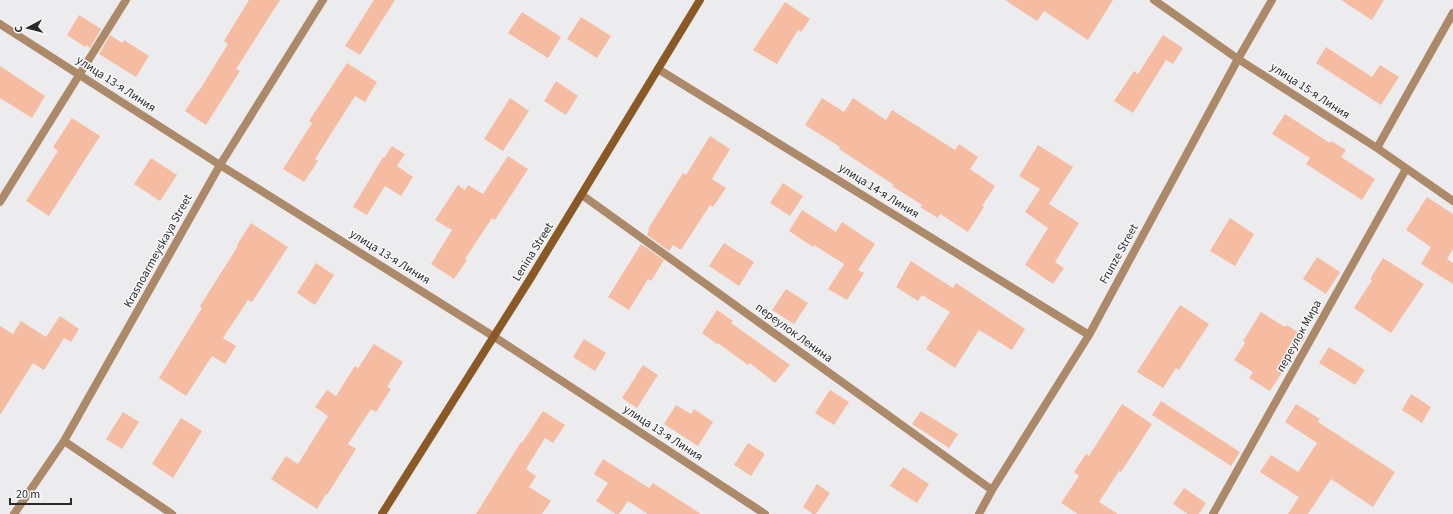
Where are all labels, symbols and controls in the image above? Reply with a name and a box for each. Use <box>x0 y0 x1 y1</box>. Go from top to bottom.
north arrow <box>8 8 48 48</box>
text: С <box>11 24 26 33</box>
street label: улица 13-я Линия <box>73 52 159 116</box>
street label: улица 15-я Линия <box>1267 59 1353 123</box>
street label: улица 14-я Линия <box>835 159 923 223</box>
street label: Krasnoarmeyskaya Street <box>120 191 196 311</box>
street label: Lenina Street <box>508 219 558 285</box>
street label: Frunze Street <box>1095 221 1143 287</box>
street label: улица 13-я Линия <box>346 225 434 289</box>
street label: переулок Мира <box>1272 297 1326 375</box>
street label: переулок Ленина <box>752 299 836 367</box>
street label: улица 13-я Линия <box>620 401 706 465</box>
scale bar <box>10 480 71 506</box>
text: 20 m <box>16 486 40 503</box>

